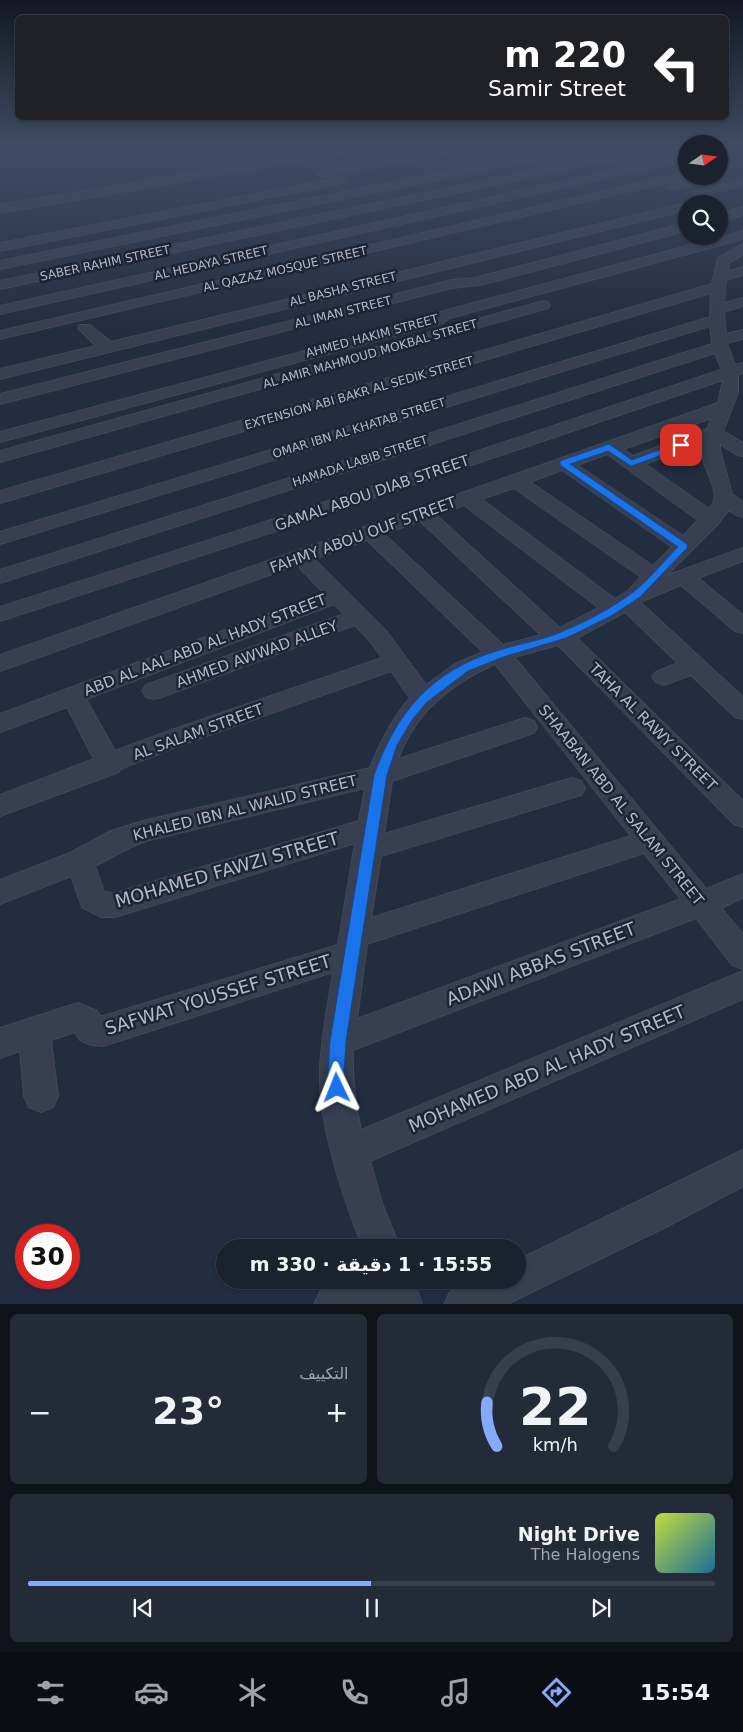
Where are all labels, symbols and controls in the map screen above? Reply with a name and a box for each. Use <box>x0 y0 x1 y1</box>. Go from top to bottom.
text: 220 m <box>504 35 626 75</box>
icon: left <box>644 35 709 100</box>
text: Samir Street <box>488 76 626 101</box>
north arrow <box>678 135 728 185</box>
map controls <box>678 135 728 245</box>
button: search <box>678 195 728 245</box>
street label: SABER RAHIM STREET <box>39 242 172 284</box>
street label: AL HEDAYA STREET <box>153 243 270 283</box>
street label: AL QAZAZ MOSQUE STREET <box>202 243 369 295</box>
street label: AL BASHA STREET <box>288 269 399 309</box>
street label: AL IMAN STREET <box>293 293 394 331</box>
street label: AHMED HAKIM STREET <box>304 311 441 360</box>
street label: AL AMIR MAHMOUD MOKBAL STREET <box>261 316 480 391</box>
street label: EXTENSION ABI BAKR AL SEDIK STREET <box>243 353 476 432</box>
street label: OMAR IBN AL KHATAB STREET <box>271 395 448 461</box>
pin <box>660 424 702 466</box>
icon: arrive <box>667 431 695 459</box>
street label: HAMADA LABIB STREET <box>290 432 430 490</box>
street label: GAMAL ABOU DIAB STREET <box>272 451 472 535</box>
street label: FAHMY ABOU OUF STREET <box>267 493 459 577</box>
street label: ABD AL AAL ABD AL HADY STREET <box>81 590 329 700</box>
street label: AHMED AWWAD ALLEY <box>174 616 341 692</box>
street label: TAHA AL RAWY STREET <box>585 659 721 795</box>
street label: AL SALAM STREET <box>130 700 266 764</box>
street label: SHAABAN ABD AL SALAM STREET <box>535 701 708 909</box>
street label: KHALED IBN AL WALID STREET <box>131 771 360 845</box>
street label: MOHAMED FAWZI STREET <box>113 827 342 912</box>
street label: ADAWI ABBAS STREET <box>443 917 639 1009</box>
street label: SAFWAT YOUSSEF STREET <box>102 950 334 1039</box>
street label: MOHAMED ABD AL HADY STREET <box>405 1000 689 1137</box>
position arrow <box>310 1061 362 1113</box>
speed limit sign: 30 <box>15 1224 80 1289</box>
text: 15:55 · 1 دقيقة · 330 m <box>250 1253 492 1275</box>
text: التكييف <box>299 1364 349 1383</box>
text: 22 <box>519 1377 591 1437</box>
text: 23° <box>152 1389 224 1433</box>
text: − <box>28 1396 51 1429</box>
text: + <box>325 1396 348 1429</box>
text: km/h <box>532 1434 577 1455</box>
text: Night Drive <box>518 1523 640 1545</box>
text: The Halogens <box>531 1545 640 1564</box>
icon: previous <box>129 1594 157 1622</box>
icon: pause <box>358 1594 386 1622</box>
icon: next <box>587 1594 615 1622</box>
icon: filters <box>33 1675 68 1710</box>
icon: car <box>134 1675 169 1710</box>
icon: climate <box>235 1675 270 1710</box>
icon: phone <box>337 1675 372 1710</box>
icon: music <box>438 1675 473 1710</box>
icon: directions <box>539 1675 574 1710</box>
text: 15:54 <box>640 1680 710 1705</box>

